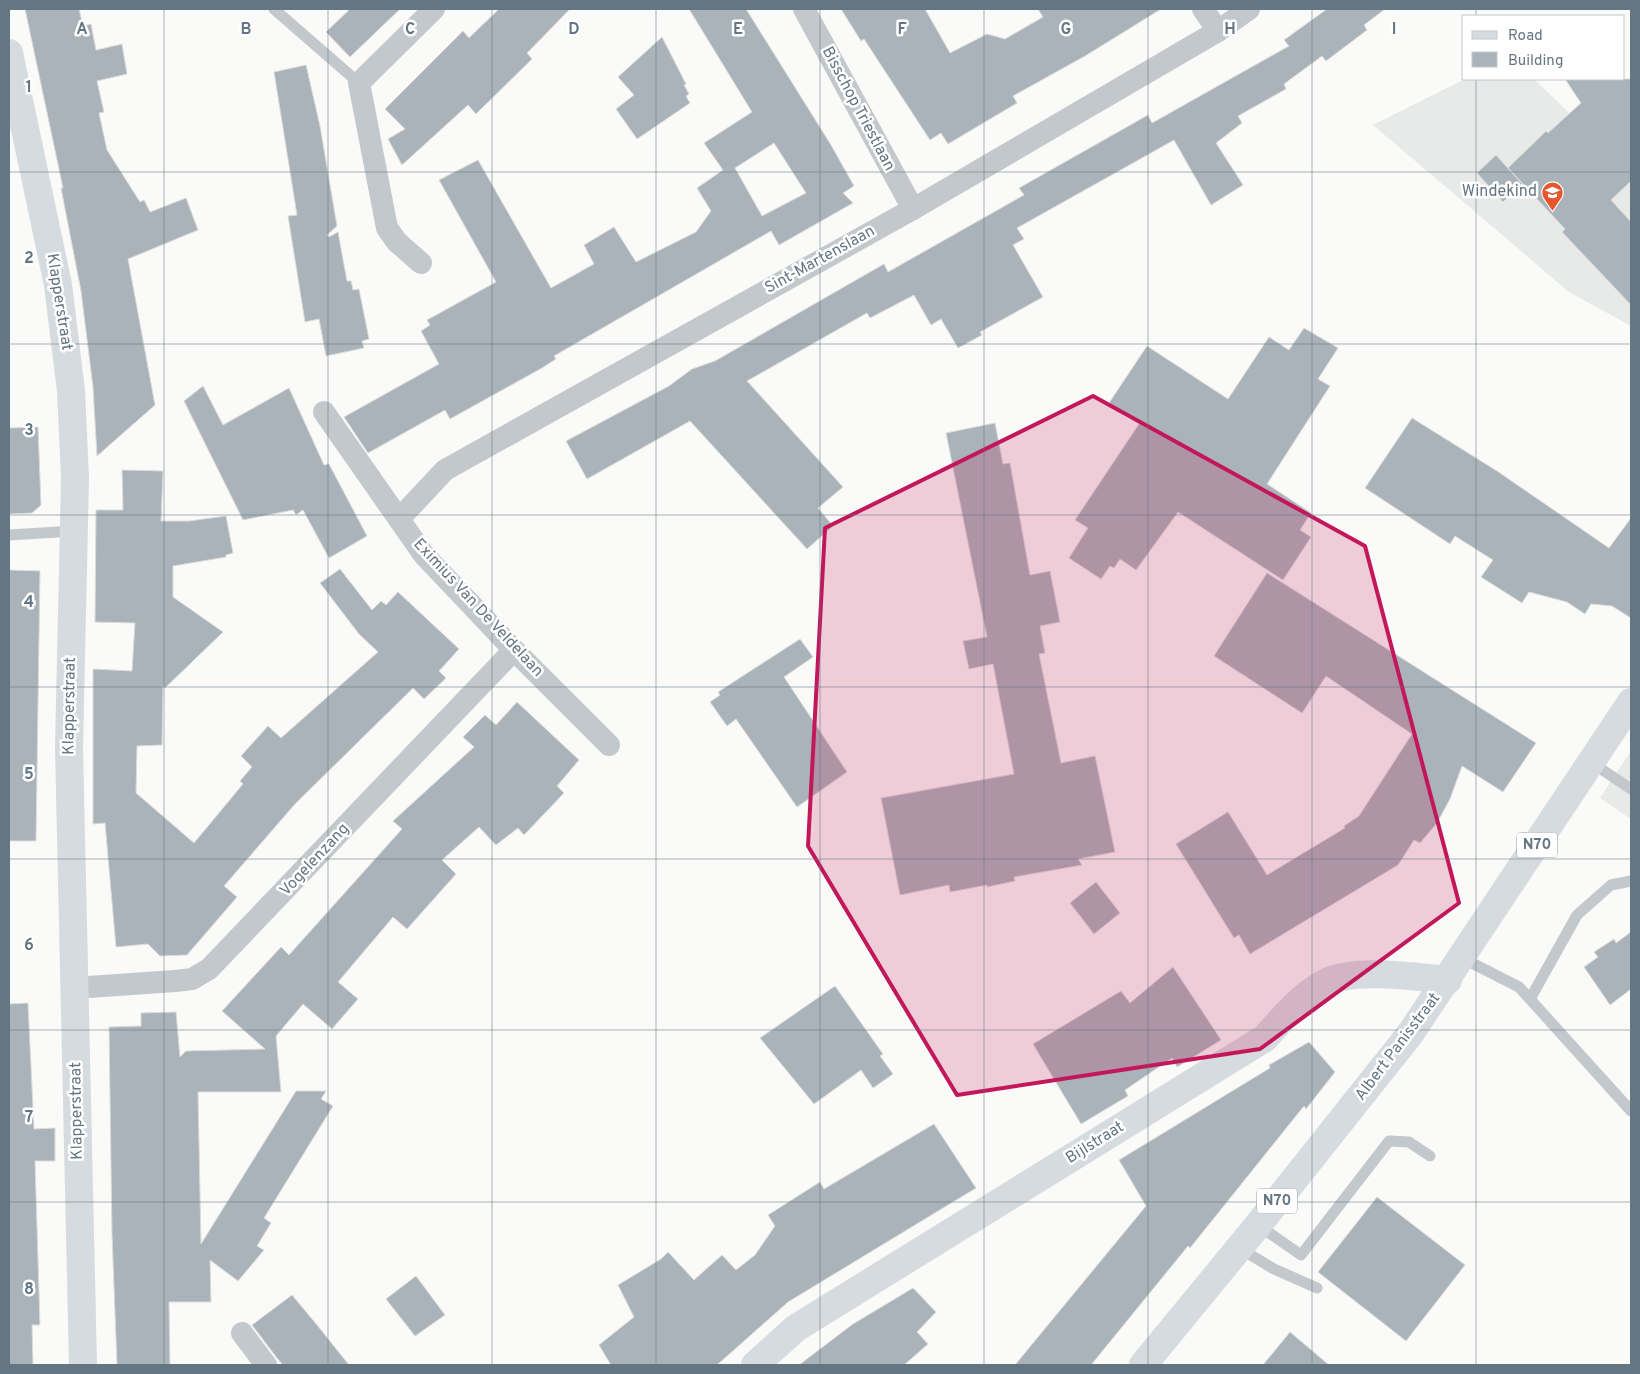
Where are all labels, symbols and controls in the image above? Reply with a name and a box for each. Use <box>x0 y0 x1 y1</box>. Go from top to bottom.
legend <box>1462 15 1625 80</box>
text: A <box>76 20 88 40</box>
text: B <box>240 20 252 40</box>
text: C <box>405 20 415 40</box>
text: D <box>568 20 580 40</box>
text: E <box>733 20 743 40</box>
text: F <box>897 20 907 40</box>
text: G <box>1061 20 1071 40</box>
text: H <box>1224 20 1236 40</box>
text: I <box>1392 20 1396 40</box>
text: Road <box>1508 27 1543 46</box>
street label: Bisschop Triestlaan <box>817 44 899 174</box>
text: Building <box>1508 52 1563 71</box>
text: 1 <box>26 78 32 98</box>
school or university icon: Windekind <box>1541 180 1565 211</box>
place label: Windekind <box>1462 182 1537 202</box>
street label: Sint-Martenslaan <box>761 221 879 299</box>
text: 2 <box>24 249 34 269</box>
street label: Klapperstraat <box>41 252 77 352</box>
text: 3 <box>24 421 34 441</box>
street label: Eximius Van De Veldelaan <box>409 535 547 681</box>
text: 4 <box>24 593 34 613</box>
street label: Klapperstraat <box>59 657 81 755</box>
text: 5 <box>24 765 34 785</box>
street label: Vogelenzang <box>276 819 354 901</box>
road number: N70 <box>1517 832 1557 858</box>
text: 6 <box>24 936 34 956</box>
street label: Albert Panisstraat <box>1351 989 1445 1105</box>
street label: Klapperstraat <box>66 1062 88 1160</box>
text: 7 <box>25 1108 33 1128</box>
street label: Bijlstraat <box>1062 1117 1128 1169</box>
road number: N70 <box>1257 1188 1297 1214</box>
text: 8 <box>24 1280 34 1300</box>

